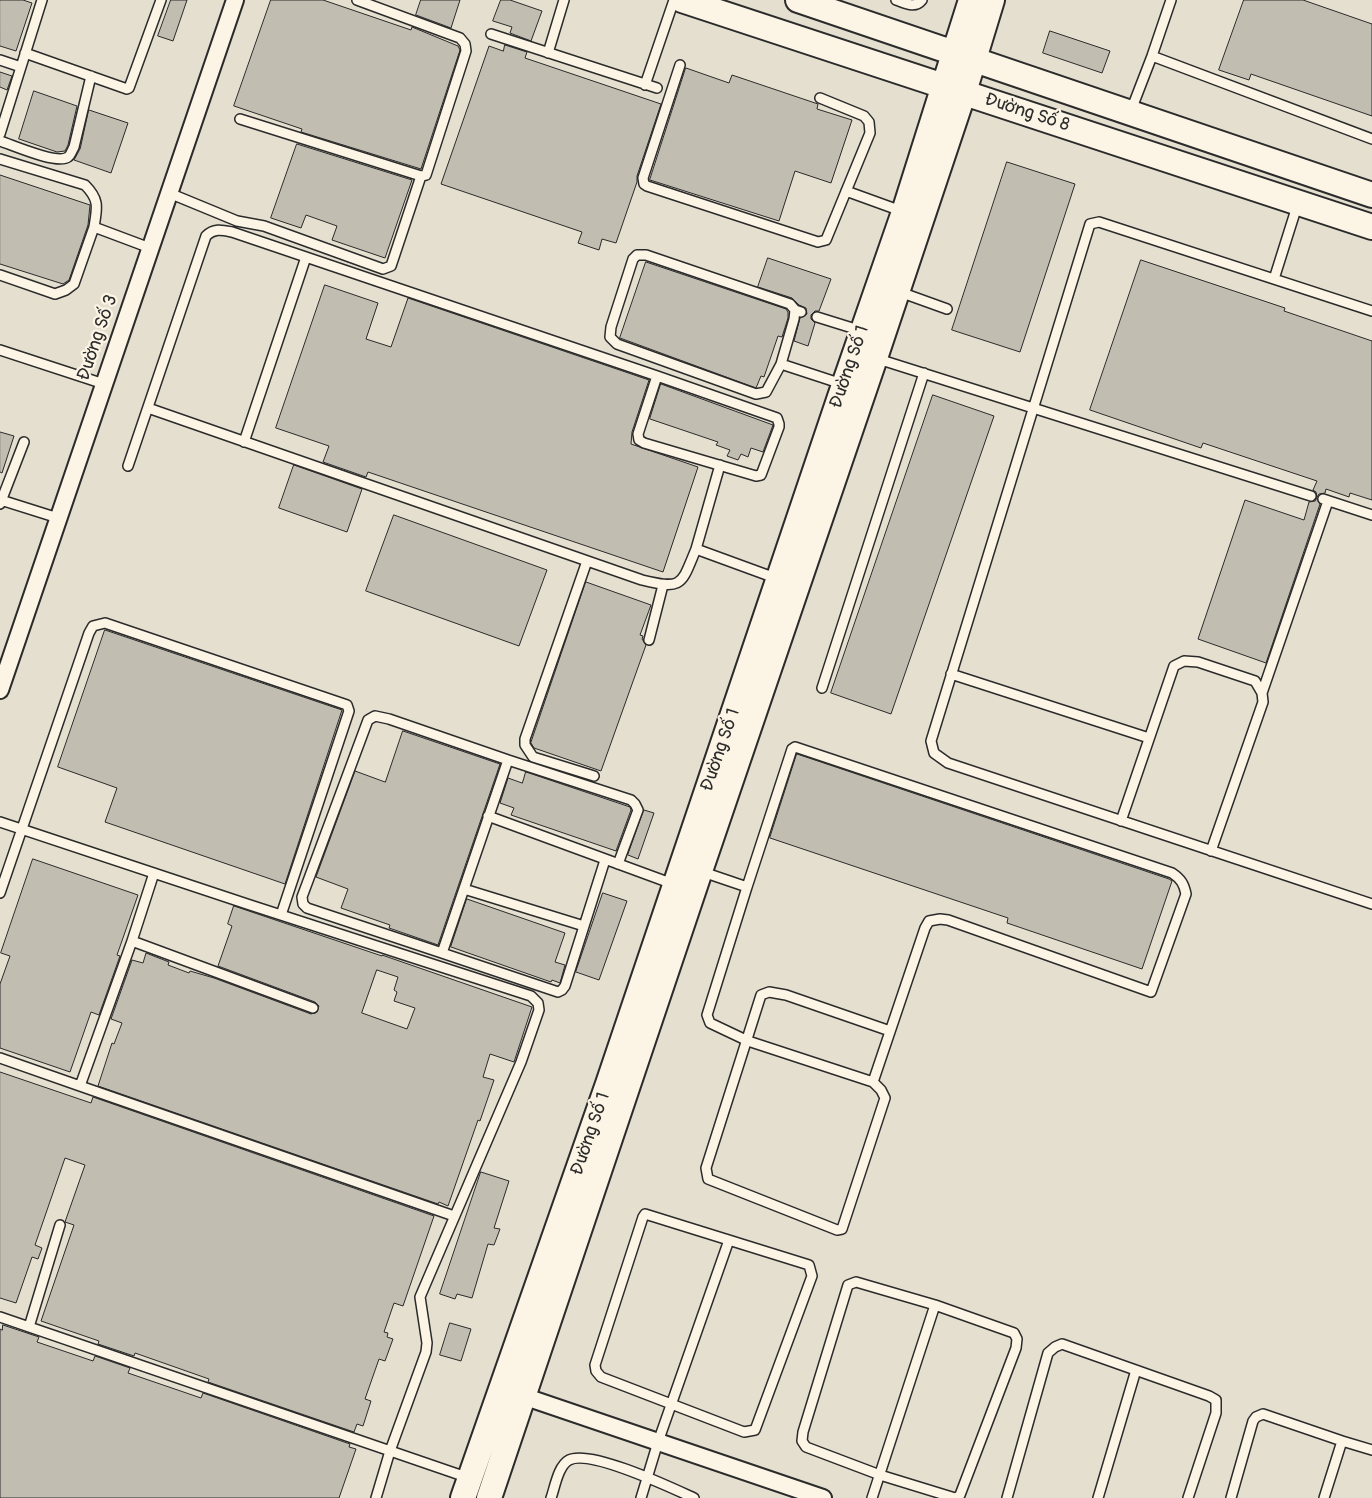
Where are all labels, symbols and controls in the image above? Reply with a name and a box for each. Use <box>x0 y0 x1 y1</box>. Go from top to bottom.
street label: Đường Số 8 <box>982 89 1072 137</box>
street label: Đường Số 3 <box>73 292 123 384</box>
street label: Đường Số 1 <box>826 323 874 411</box>
street label: Đường Số 1 <box>697 706 745 794</box>
street label: Đường Số 1 <box>567 1090 615 1178</box>

